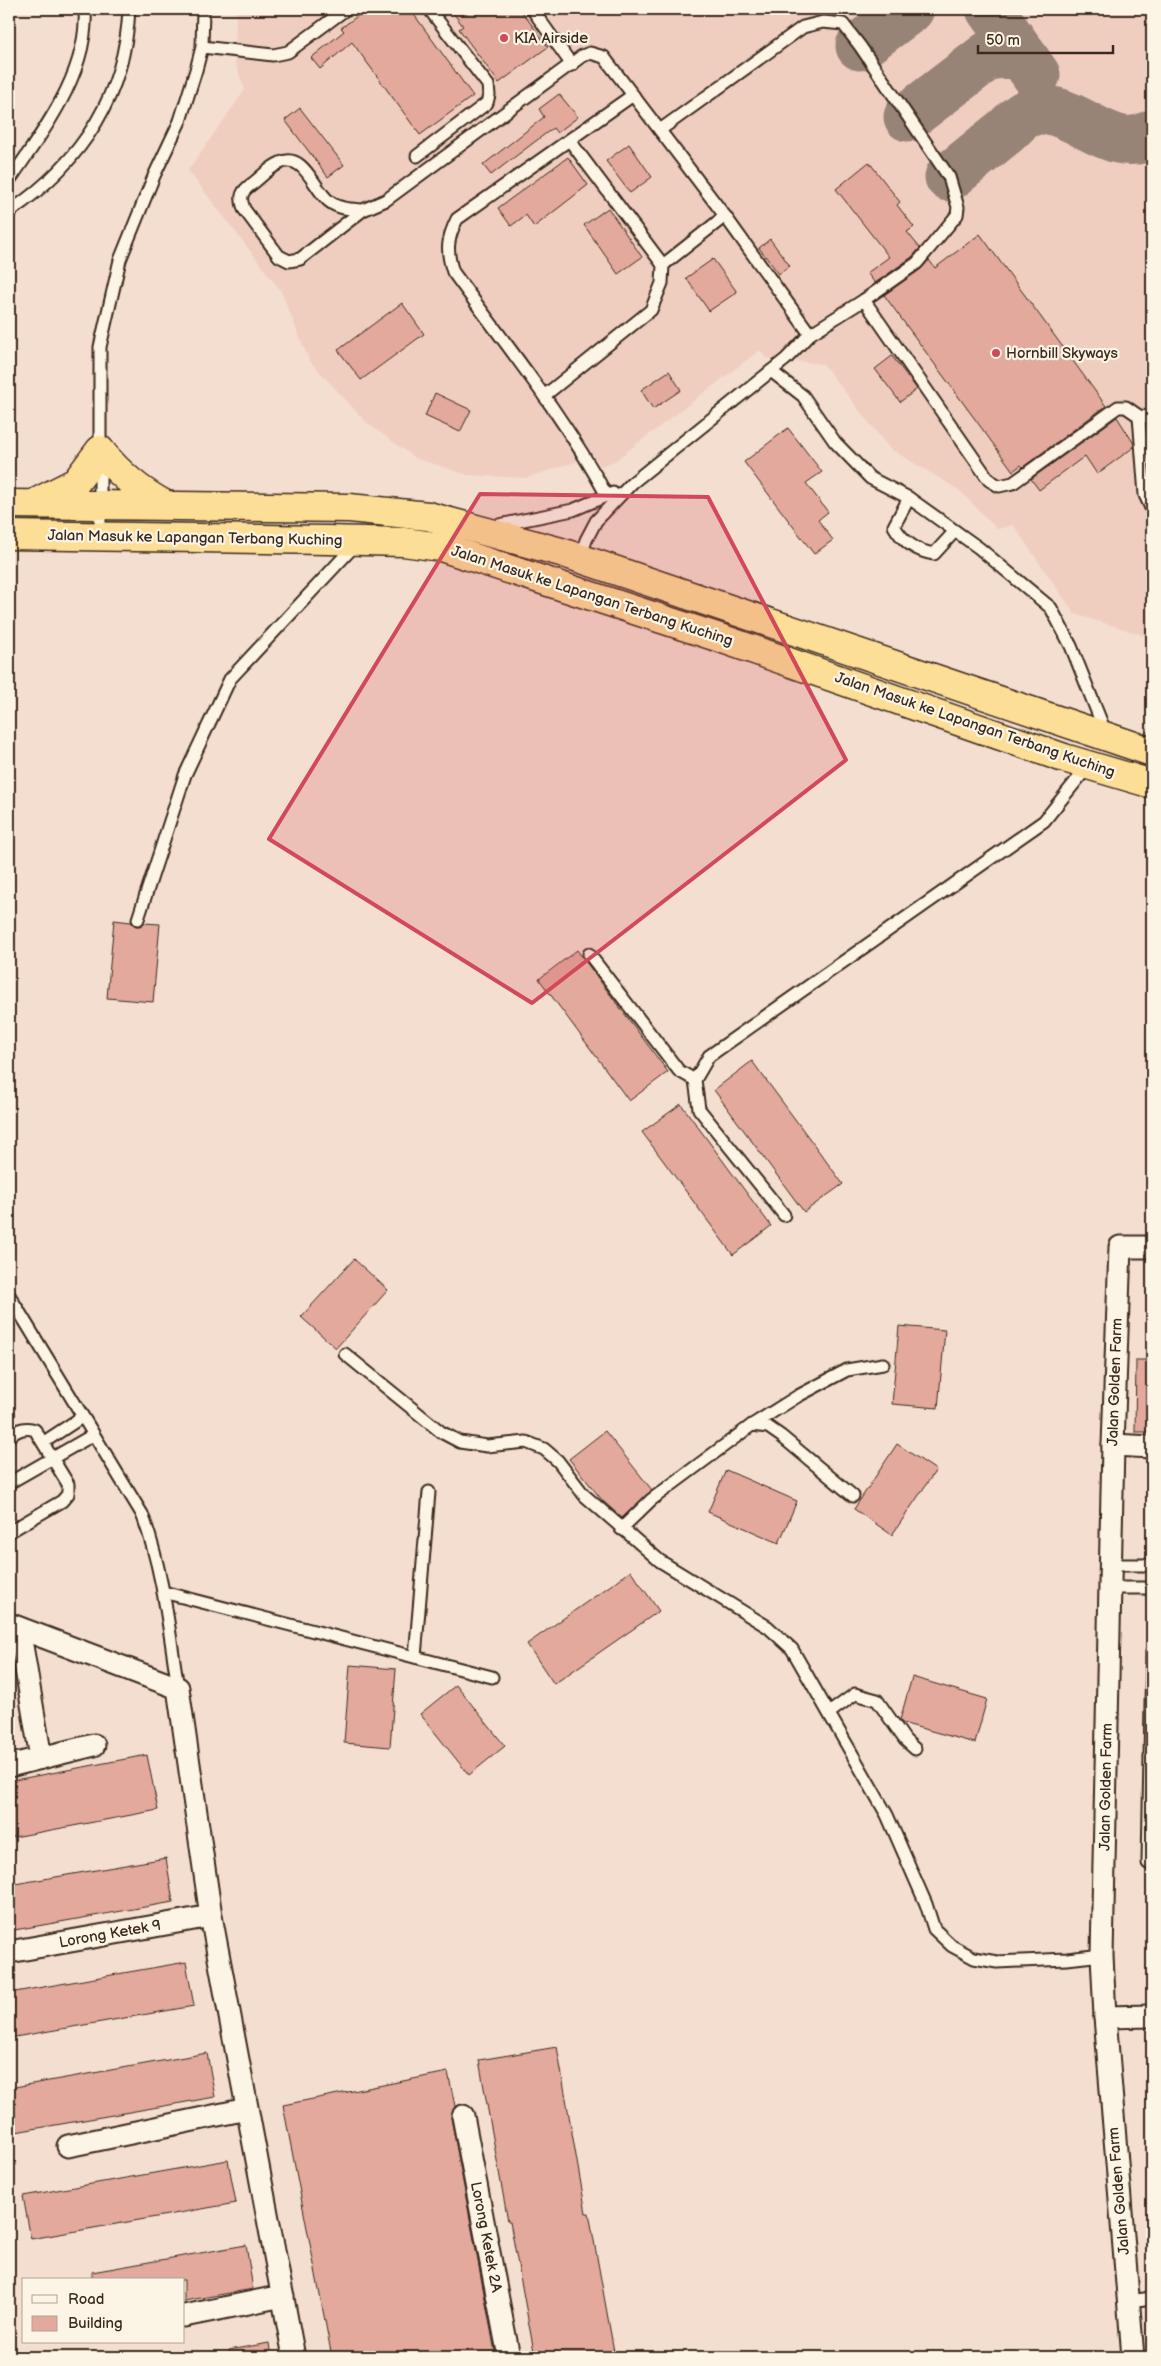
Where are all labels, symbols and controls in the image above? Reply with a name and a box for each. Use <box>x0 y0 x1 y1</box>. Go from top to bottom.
scale bar <box>978 22 1114 54</box>
place label: KIA Airside <box>514 29 588 48</box>
text: 50 m <box>986 31 1020 50</box>
marker: KIA Airside <box>498 32 510 44</box>
place label: Hornbill Skyways <box>1006 344 1118 363</box>
marker: Hornbill Skyways <box>990 347 1002 359</box>
street label: Jalan Masuk ke Lapangan Terbang Kuching <box>47 526 343 550</box>
street label: Jalan Masuk ke Lapangan Terbang Kuching <box>449 541 735 651</box>
street label: Jalan Masuk ke Lapangan Terbang Kuching <box>832 668 1118 782</box>
street label: Jalan Golden Farm <box>1103 1318 1127 1446</box>
street label: Jalan Golden Farm <box>1095 1723 1117 1851</box>
street label: Lorong Ketek 9 <box>58 1916 162 1952</box>
street label: Jalan Golden Farm <box>1104 2126 1134 2256</box>
street label: Lorong Ketek 2A <box>466 2180 506 2295</box>
legend <box>22 2278 185 2344</box>
text: Road <box>68 2290 104 2309</box>
text: Building <box>68 2314 123 2333</box>

